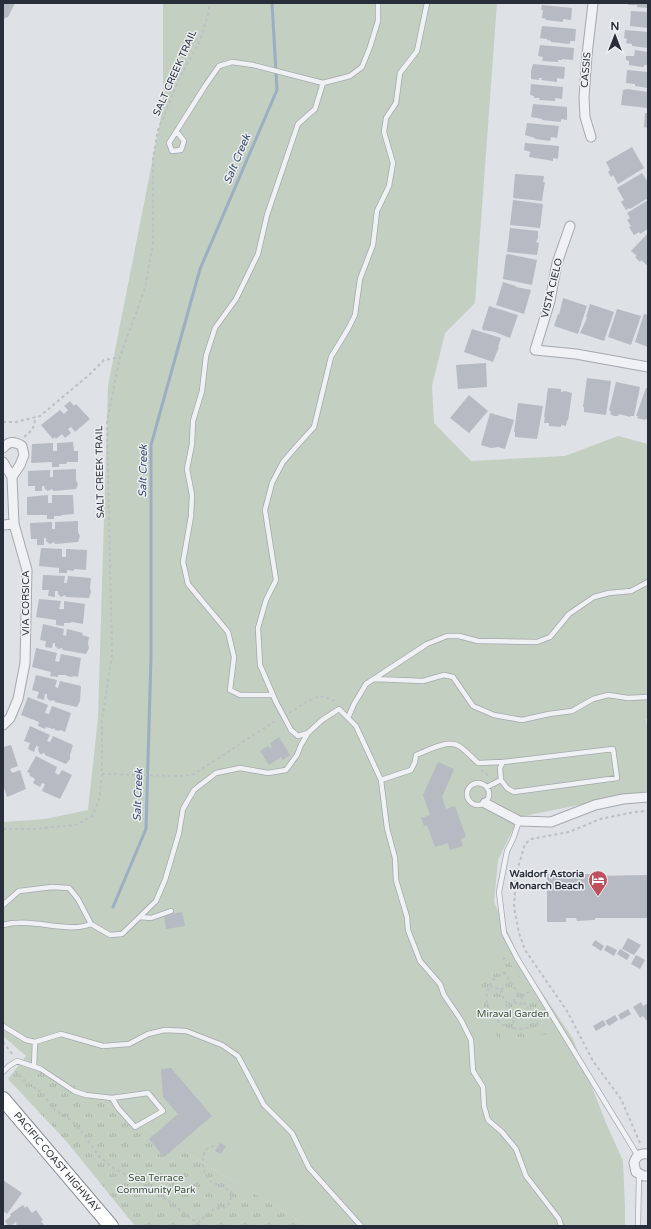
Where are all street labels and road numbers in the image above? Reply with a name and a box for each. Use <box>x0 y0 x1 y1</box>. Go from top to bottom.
street label: SALT CREEK TRAIL <box>151 28 199 118</box>
street label: CASSIS <box>578 52 594 88</box>
street label: VISTA CIELO <box>539 257 565 319</box>
street label: SALT CREEK TRAIL <box>93 425 107 518</box>
street label: VIA CORSICA <box>20 570 32 636</box>
street label: PACIFIC COAST HIGHWAY <box>11 1110 103 1215</box>

